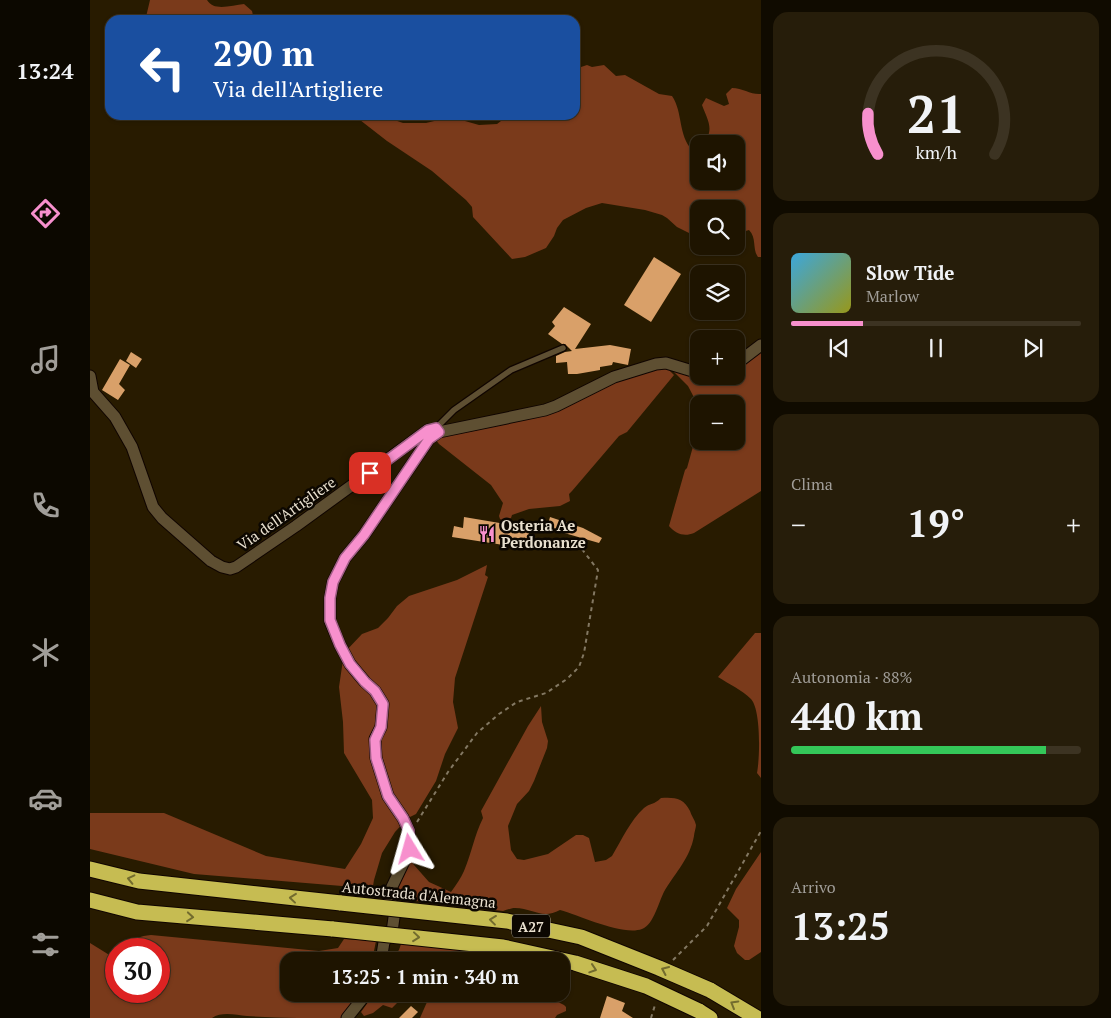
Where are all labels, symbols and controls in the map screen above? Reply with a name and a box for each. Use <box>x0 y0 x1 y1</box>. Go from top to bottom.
text: 290 m <box>213 30 314 76</box>
icon: left <box>130 35 195 100</box>
text: 13:24 <box>16 56 74 85</box>
text: Via dell'Artigliere <box>213 74 383 103</box>
text: 21 <box>907 79 965 148</box>
map controls <box>690 135 745 450</box>
button: sound <box>690 135 745 190</box>
text: km/h <box>915 140 957 164</box>
icon: directions <box>28 196 63 231</box>
button: search <box>690 200 745 255</box>
text: Slow Tide <box>866 260 955 285</box>
button: layers <box>690 265 745 320</box>
text: Marlow <box>866 285 919 307</box>
button: + <box>690 330 745 385</box>
icon: previous <box>825 334 853 362</box>
icon: pause <box>922 334 950 362</box>
icon: next <box>1019 334 1047 362</box>
icon: music <box>28 342 63 377</box>
button: − <box>690 395 745 450</box>
pin <box>349 452 391 494</box>
icon: arrive <box>356 459 384 487</box>
street label: Via dell'Artigliere <box>233 471 339 555</box>
text: Clima <box>791 473 833 495</box>
icon: phone <box>28 488 63 523</box>
text: 19° <box>907 498 965 548</box>
text: − <box>791 506 806 543</box>
text: + <box>1066 506 1081 543</box>
place label: Osteria Ae Perdonanze <box>501 515 586 552</box>
restaurant icon: Osteria Ae Perdonanze <box>477 524 497 544</box>
icon: climate <box>28 635 63 670</box>
text: Autonomia · 88% <box>791 666 913 688</box>
text: 440 km <box>791 691 923 741</box>
icon: car <box>28 781 63 816</box>
position arrow <box>383 822 435 874</box>
one-way arrow <box>127 874 136 885</box>
street label: Autostrada d'Alemagna <box>341 876 497 912</box>
text: Arrivo <box>791 876 836 898</box>
one-way arrow <box>288 893 296 904</box>
text: 13:25 <box>791 901 890 951</box>
one-way arrow <box>186 911 194 922</box>
road number: A27 <box>512 914 550 938</box>
one-way arrow <box>489 915 497 926</box>
icon: filters <box>28 927 63 962</box>
one-way arrow <box>412 932 420 943</box>
speed limit sign: 30 <box>105 938 170 1003</box>
one-way arrow <box>588 963 596 973</box>
text: 13:25 · 1 min · 340 m <box>331 964 519 989</box>
one-way arrow <box>661 966 670 977</box>
one-way arrow <box>730 1001 739 1011</box>

